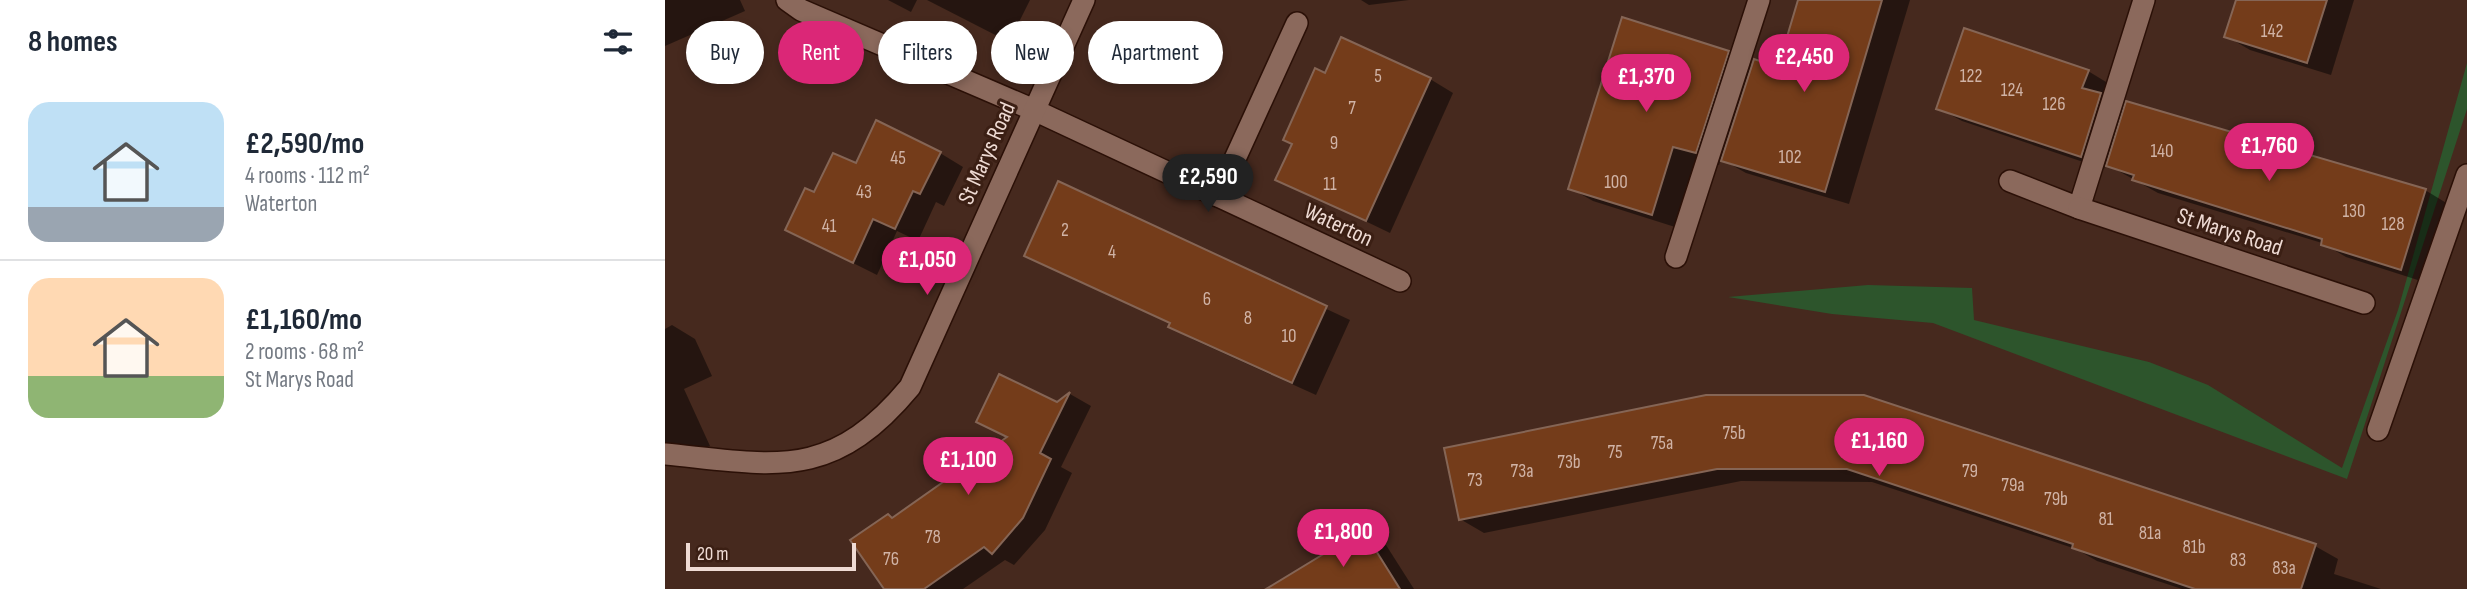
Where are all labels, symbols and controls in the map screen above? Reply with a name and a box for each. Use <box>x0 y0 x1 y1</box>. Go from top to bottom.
house number: 142 <box>2261 20 2283 43</box>
chip: Buy <box>686 21 764 84</box>
chip: Rent <box>778 21 864 84</box>
chip: Filters <box>878 21 977 84</box>
chip: New <box>991 21 1074 84</box>
chip: Apartment <box>1088 21 1223 84</box>
icon: filters <box>599 23 637 61</box>
text: 8 homes <box>28 24 117 60</box>
pin: £2,450 <box>1747 34 1861 94</box>
text: £2,450 <box>1774 43 1834 71</box>
pin: £1,370 <box>1589 54 1703 114</box>
text: £1,370 <box>1617 63 1675 91</box>
house number: 5 <box>1374 65 1382 88</box>
house number: 122 <box>1960 65 1982 88</box>
house number: 124 <box>2001 79 2023 102</box>
house number: 126 <box>2042 93 2066 116</box>
house number: 7 <box>1348 97 1356 120</box>
street label: St Marys Road <box>952 98 1022 209</box>
pin: £1,760 <box>2212 124 2326 183</box>
text: £2,590/mo <box>245 126 364 162</box>
icon: home <box>84 130 168 214</box>
house number: 9 <box>1330 132 1338 155</box>
text: £1,760 <box>2240 132 2298 160</box>
house number: 140 <box>2150 140 2174 163</box>
house number: 102 <box>1779 146 1801 169</box>
house number: 45 <box>890 147 906 170</box>
pin: £2,590 <box>1151 154 1265 214</box>
text: 4 rooms · 112 m² <box>245 162 370 190</box>
text: £2,590 <box>1178 163 1238 191</box>
house number: 100 <box>1604 171 1628 194</box>
house number: 11 <box>1323 173 1337 196</box>
house number: 43 <box>856 181 872 204</box>
text: Waterton <box>245 190 317 218</box>
street label: Waterton <box>1300 197 1377 253</box>
house number: 130 <box>2342 200 2366 223</box>
street label: St Marys Road <box>2174 202 2286 262</box>
house number: 128 <box>2381 213 2405 236</box>
house number: 41 <box>822 215 837 238</box>
house number: 2 <box>1061 219 1069 242</box>
pin: £1,050 <box>870 238 984 297</box>
house number: 4 <box>1108 241 1116 264</box>
text: £1,050 <box>898 246 956 274</box>
house number: 6 <box>1203 288 1211 311</box>
text: £1,160/mo <box>245 302 362 338</box>
icon: home <box>84 306 168 390</box>
house number: 8 <box>1244 307 1252 330</box>
house number: 10 <box>1281 325 1297 348</box>
text: 2 rooms · 68 m² <box>245 338 364 366</box>
text: St Marys Road <box>245 366 354 394</box>
pin: £1,160 <box>1822 419 1936 478</box>
house number: 75b <box>1722 422 1746 445</box>
text: £1,160 <box>1850 427 1908 455</box>
house number: 75a <box>1651 432 1673 455</box>
pin: £1,100 <box>911 438 1025 497</box>
house number: 75 <box>1607 441 1623 464</box>
text: £1,100 <box>939 446 997 474</box>
house number: 73b <box>1557 451 1581 474</box>
house number: 73a <box>1511 460 1533 483</box>
house number: 79 <box>1962 460 1978 483</box>
house number: 73 <box>1467 469 1483 492</box>
house number: 79a <box>2001 474 2025 497</box>
house number: 79b <box>2044 488 2068 511</box>
house number: 81 <box>2099 508 2114 531</box>
pin: £1,800 <box>1286 510 1400 569</box>
text: £1,800 <box>1313 518 1373 546</box>
house number: 81a <box>2139 522 2161 545</box>
house number: 78 <box>925 526 941 549</box>
house number: 81b <box>2182 536 2206 559</box>
scale bar <box>686 540 856 572</box>
text: 20 m <box>697 543 729 566</box>
house number: 76 <box>883 548 899 571</box>
house number: 83 <box>2230 549 2246 572</box>
house number: 83a <box>2272 557 2296 580</box>

